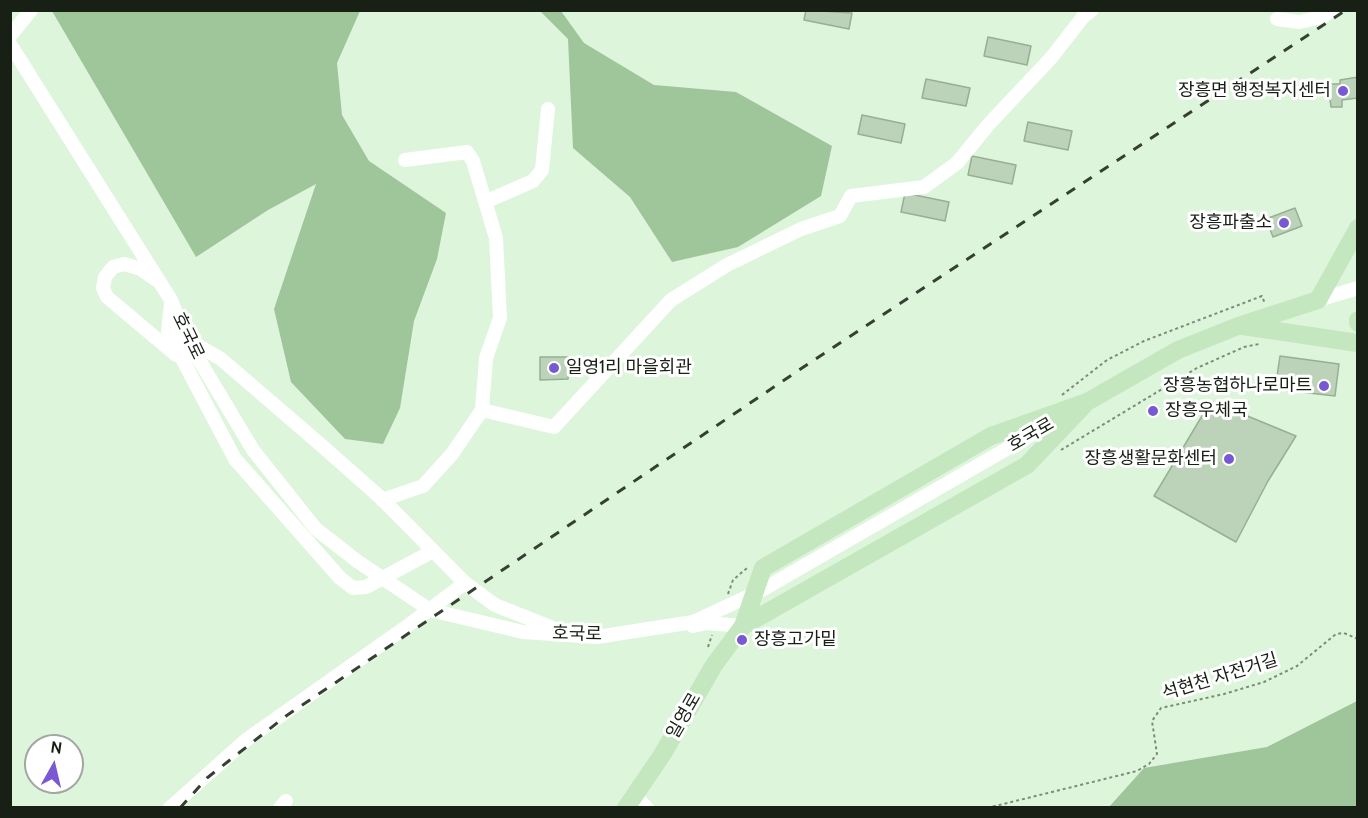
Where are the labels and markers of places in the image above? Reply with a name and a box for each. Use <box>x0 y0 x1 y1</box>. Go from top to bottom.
place label: 장흥면 행정복지센터 <box>1178 80 1331 102</box>
marker: 장흥면 행정복지센터 <box>1336 84 1350 98</box>
place label: 장흥파출소 <box>1189 212 1272 234</box>
marker: 장흥파출소 <box>1277 216 1291 230</box>
place label: 일영1리 마을회관 <box>566 357 692 379</box>
marker: 일영1리 마을회관 <box>547 361 561 375</box>
place label: 장흥농협하나로마트 <box>1163 375 1312 397</box>
marker: 장흥농협하나로마트 <box>1317 379 1331 393</box>
place label: 장흥우체국 <box>1165 400 1248 422</box>
marker: 장흥우체국 <box>1146 404 1160 418</box>
place label: 장흥생활문화센터 <box>1085 448 1217 470</box>
marker: 장흥생활문화센터 <box>1222 452 1236 466</box>
place label: 장흥고가밑 <box>754 629 837 651</box>
marker: 장흥고가밑 <box>735 633 749 647</box>

